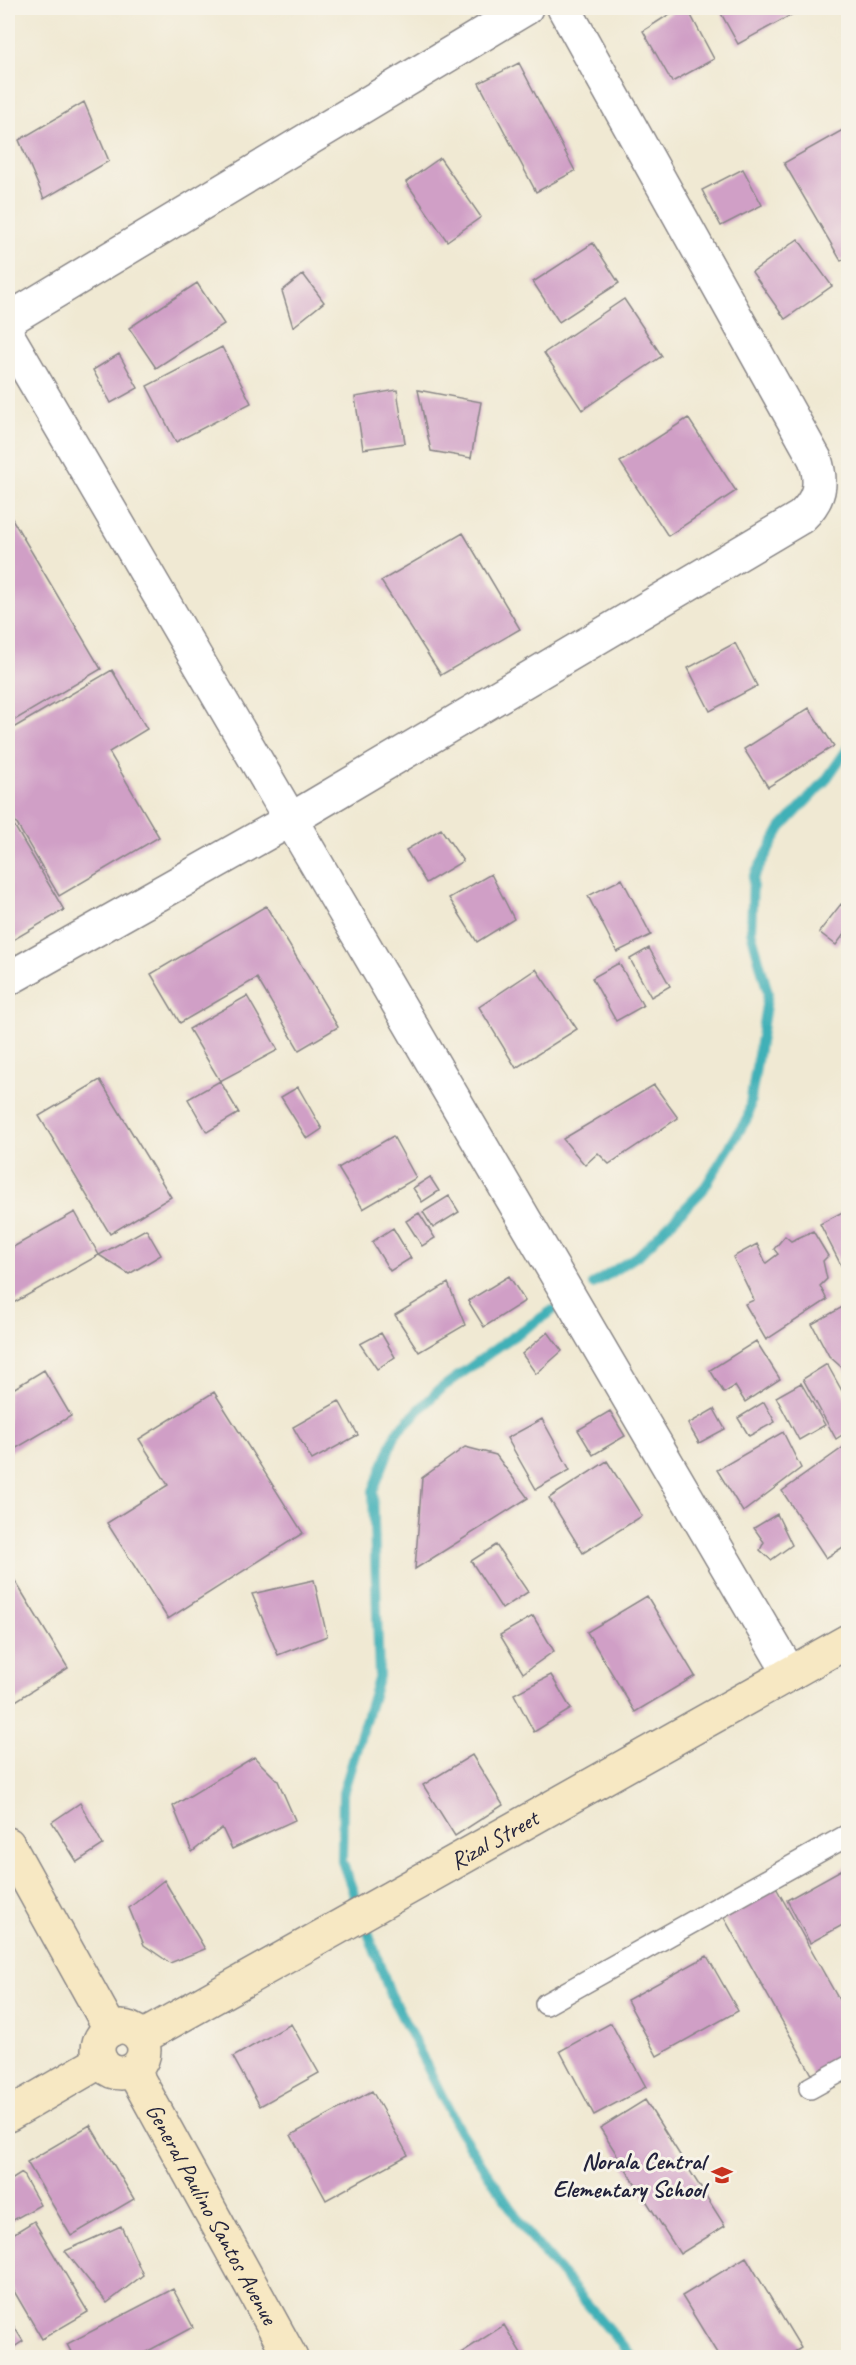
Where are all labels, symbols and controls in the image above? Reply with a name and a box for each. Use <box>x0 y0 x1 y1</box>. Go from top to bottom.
street label: Rizal Street <box>445 1802 545 1876</box>
street label: General Paulino Santos Avenue <box>139 2098 286 2331</box>
place label: Norala Central Elementary School <box>553 2146 710 2204</box>
school or university icon: Norala Central Elementary School <box>710 2163 734 2187</box>

